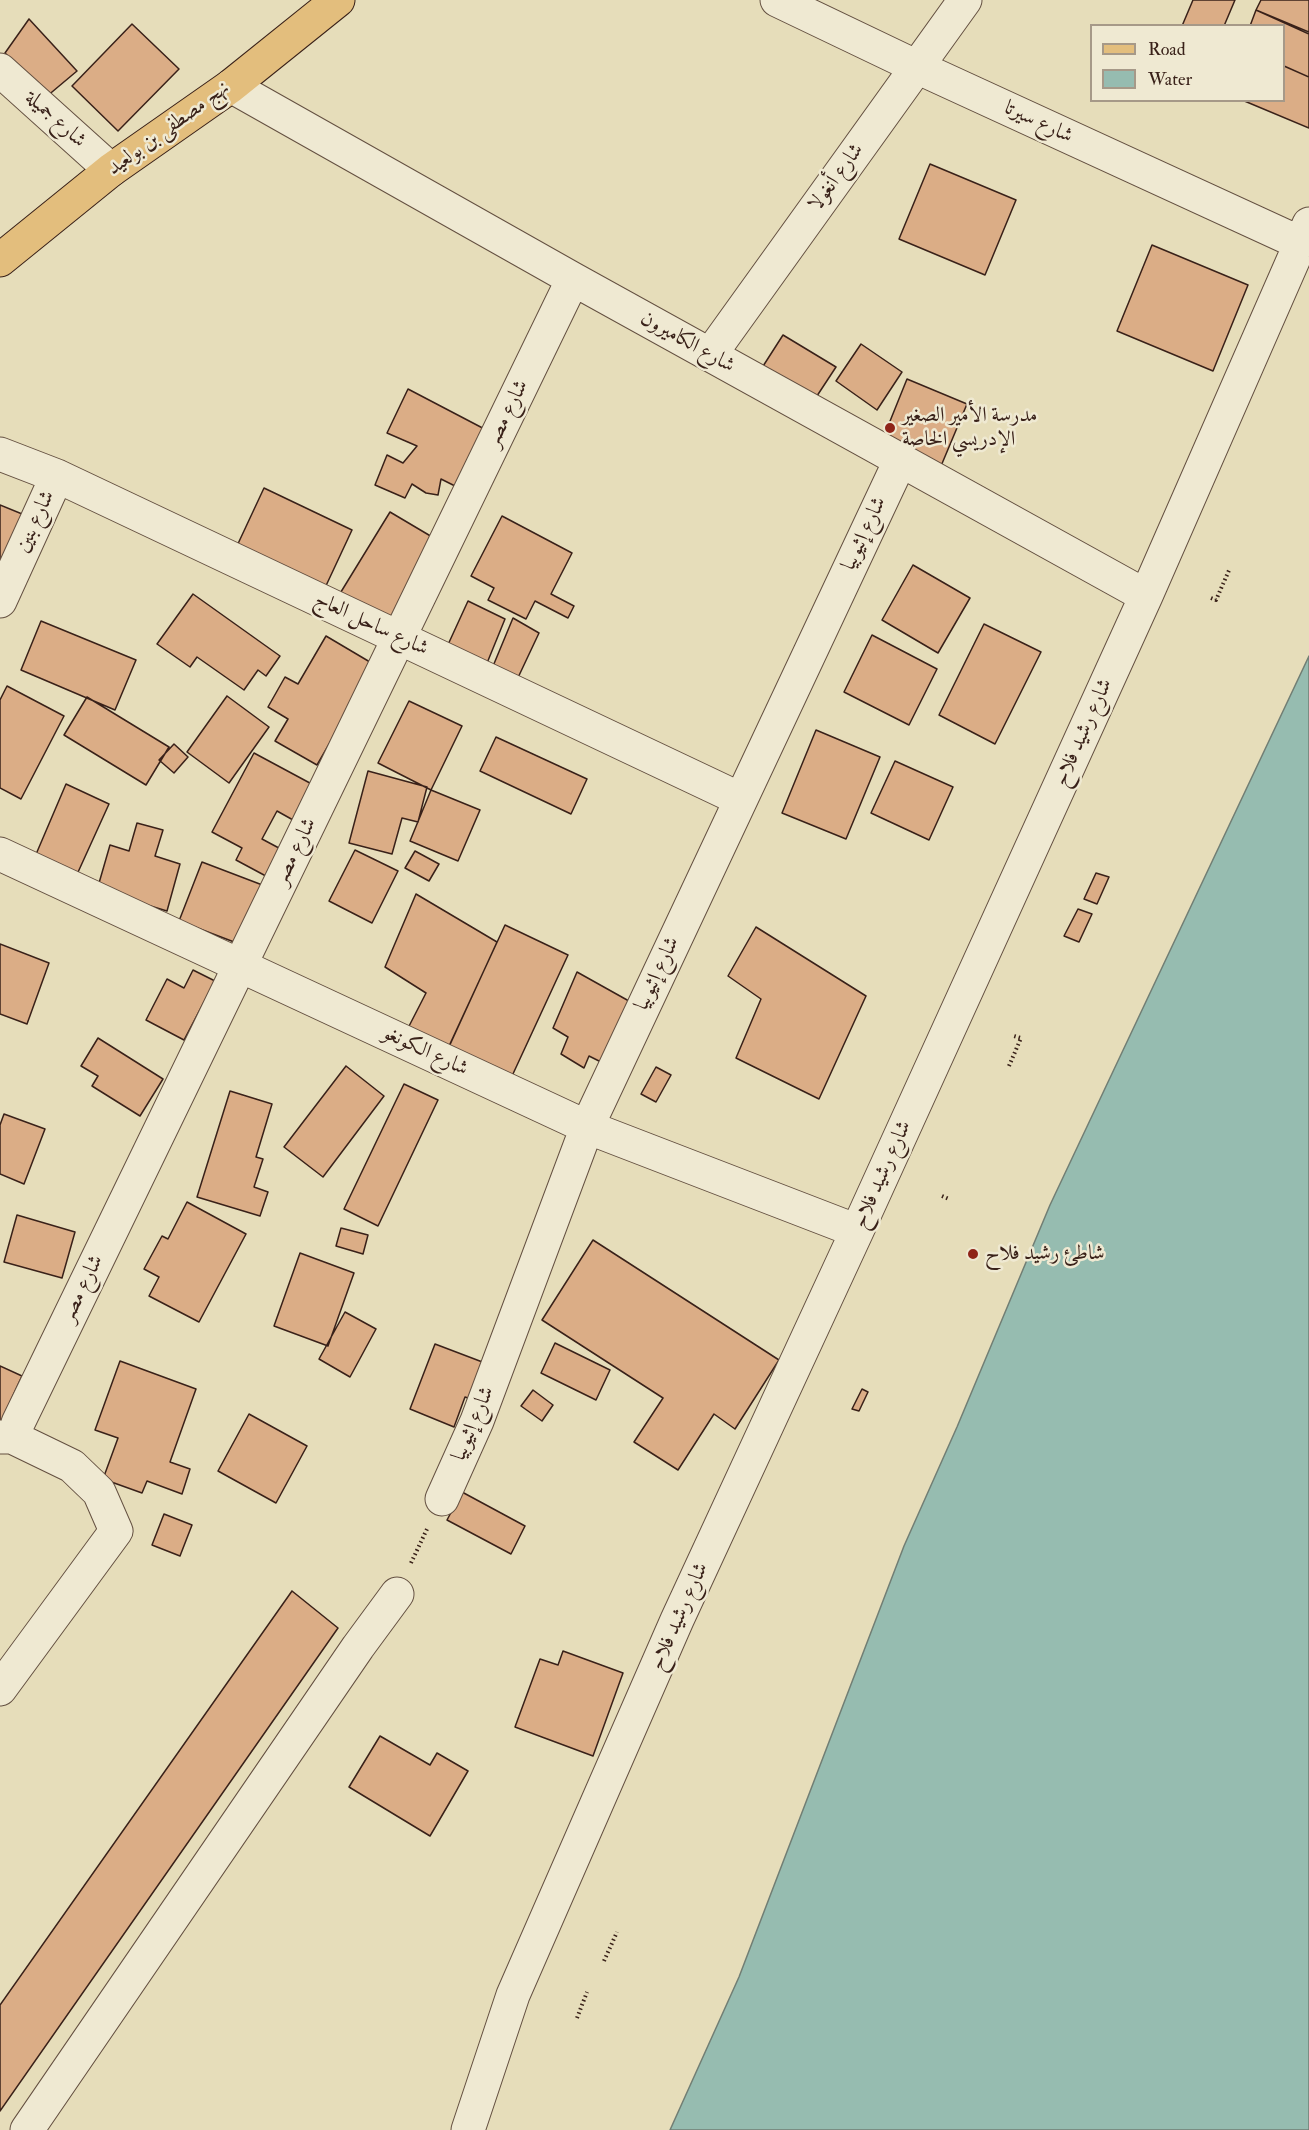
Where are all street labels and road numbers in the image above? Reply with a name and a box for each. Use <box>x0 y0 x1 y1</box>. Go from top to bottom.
street label: نهج مصطفى بن بولعيد <box>103 76 235 182</box>
street label: شارع جميلة <box>19 86 91 154</box>
street label: شارع سيرتا <box>1000 96 1076 150</box>
street label: شارع أنغولا <box>804 139 870 217</box>
street label: شارع الكاميرون <box>635 307 739 379</box>
street label: شارع مصر <box>481 376 535 452</box>
street label: شارع بنين <box>11 487 61 557</box>
street label: شارع إثيوبيا <box>837 493 893 575</box>
street label: شارع ساحل العاج <box>310 588 432 662</box>
street label: شارع رشيد فلاح <box>1049 675 1119 791</box>
street label: شارع مصر <box>269 814 323 890</box>
street label: شارع إثيوبيا <box>630 933 686 1015</box>
street label: شارع الكونغو <box>378 1021 472 1083</box>
street label: شارع رشيد فلاح <box>848 1117 918 1233</box>
street label: شارع مصر <box>56 1251 110 1327</box>
street label: شارع إثيوبيا <box>447 1383 501 1465</box>
street label: شارع رشيد فلاح <box>645 1559 715 1675</box>

